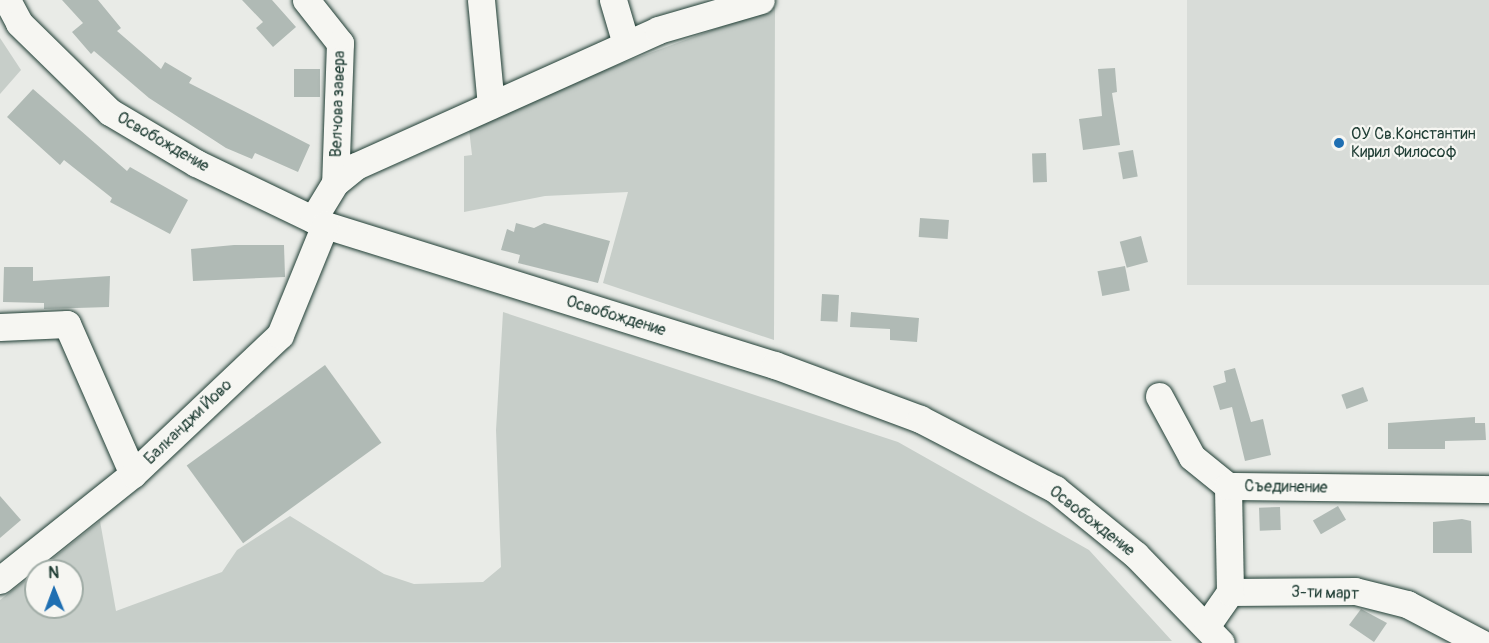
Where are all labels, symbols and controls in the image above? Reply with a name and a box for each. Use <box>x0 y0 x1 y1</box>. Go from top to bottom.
street label: Велчова завера <box>327 50 349 158</box>
street label: Освобождение <box>113 108 213 176</box>
place label: ОУ Св.Константин Кирил Философ <box>1351 124 1476 162</box>
marker: ОУ Св.Константин Кирил Философ <box>1332 136 1346 150</box>
street label: Освобождение <box>564 292 668 340</box>
street label: Балканджи Йово <box>140 375 236 469</box>
street label: Съединение <box>1244 477 1328 497</box>
street label: Освобождение <box>1045 482 1139 560</box>
north arrow <box>24 559 84 619</box>
text: N <box>48 563 59 583</box>
street label: 3-ти март <box>1291 582 1359 604</box>

